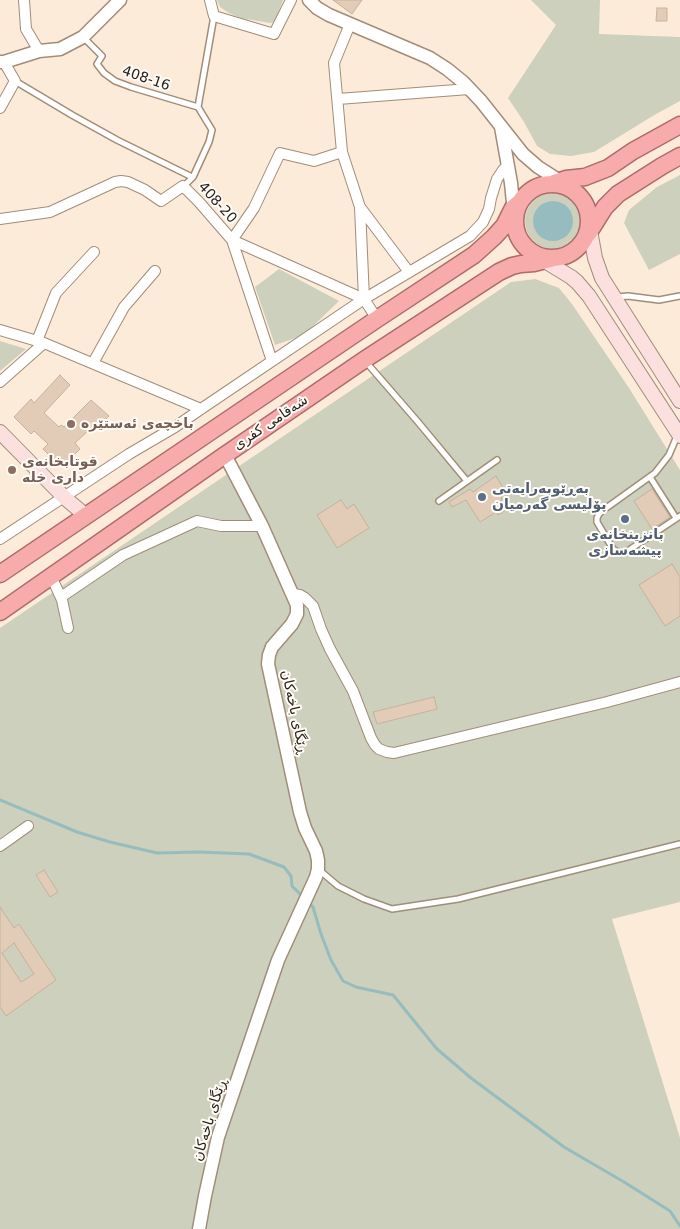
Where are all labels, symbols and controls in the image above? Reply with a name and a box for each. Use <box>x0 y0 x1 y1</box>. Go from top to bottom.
street label: 408-16 <box>120 63 172 95</box>
street label: 408-20 <box>194 179 240 227</box>
street label: شەقامی کفری <box>231 392 311 454</box>
place label: باخچەی ئەستێرە <box>81 416 194 432</box>
marker: باخچەی ئەستێرە <box>65 418 77 430</box>
place label: قوتابخانەی داری خلە <box>22 454 98 487</box>
marker: قوتابخانەی داری خلە <box>6 464 18 476</box>
place label: بەڕێوبەرایەتی پۆلیسی گەرمیان <box>492 481 607 514</box>
marker: بەڕێوبەرایەتی پۆلیسی گەرمیان <box>476 491 488 503</box>
marker: بانزینخانەی پیشەسازی <box>619 513 631 525</box>
place label: بانزینخانەی پیشەسازی <box>586 527 664 560</box>
street label: ڕێگای باخەکان <box>277 668 311 756</box>
street label: ڕێگای باخەکان <box>189 1077 231 1163</box>

